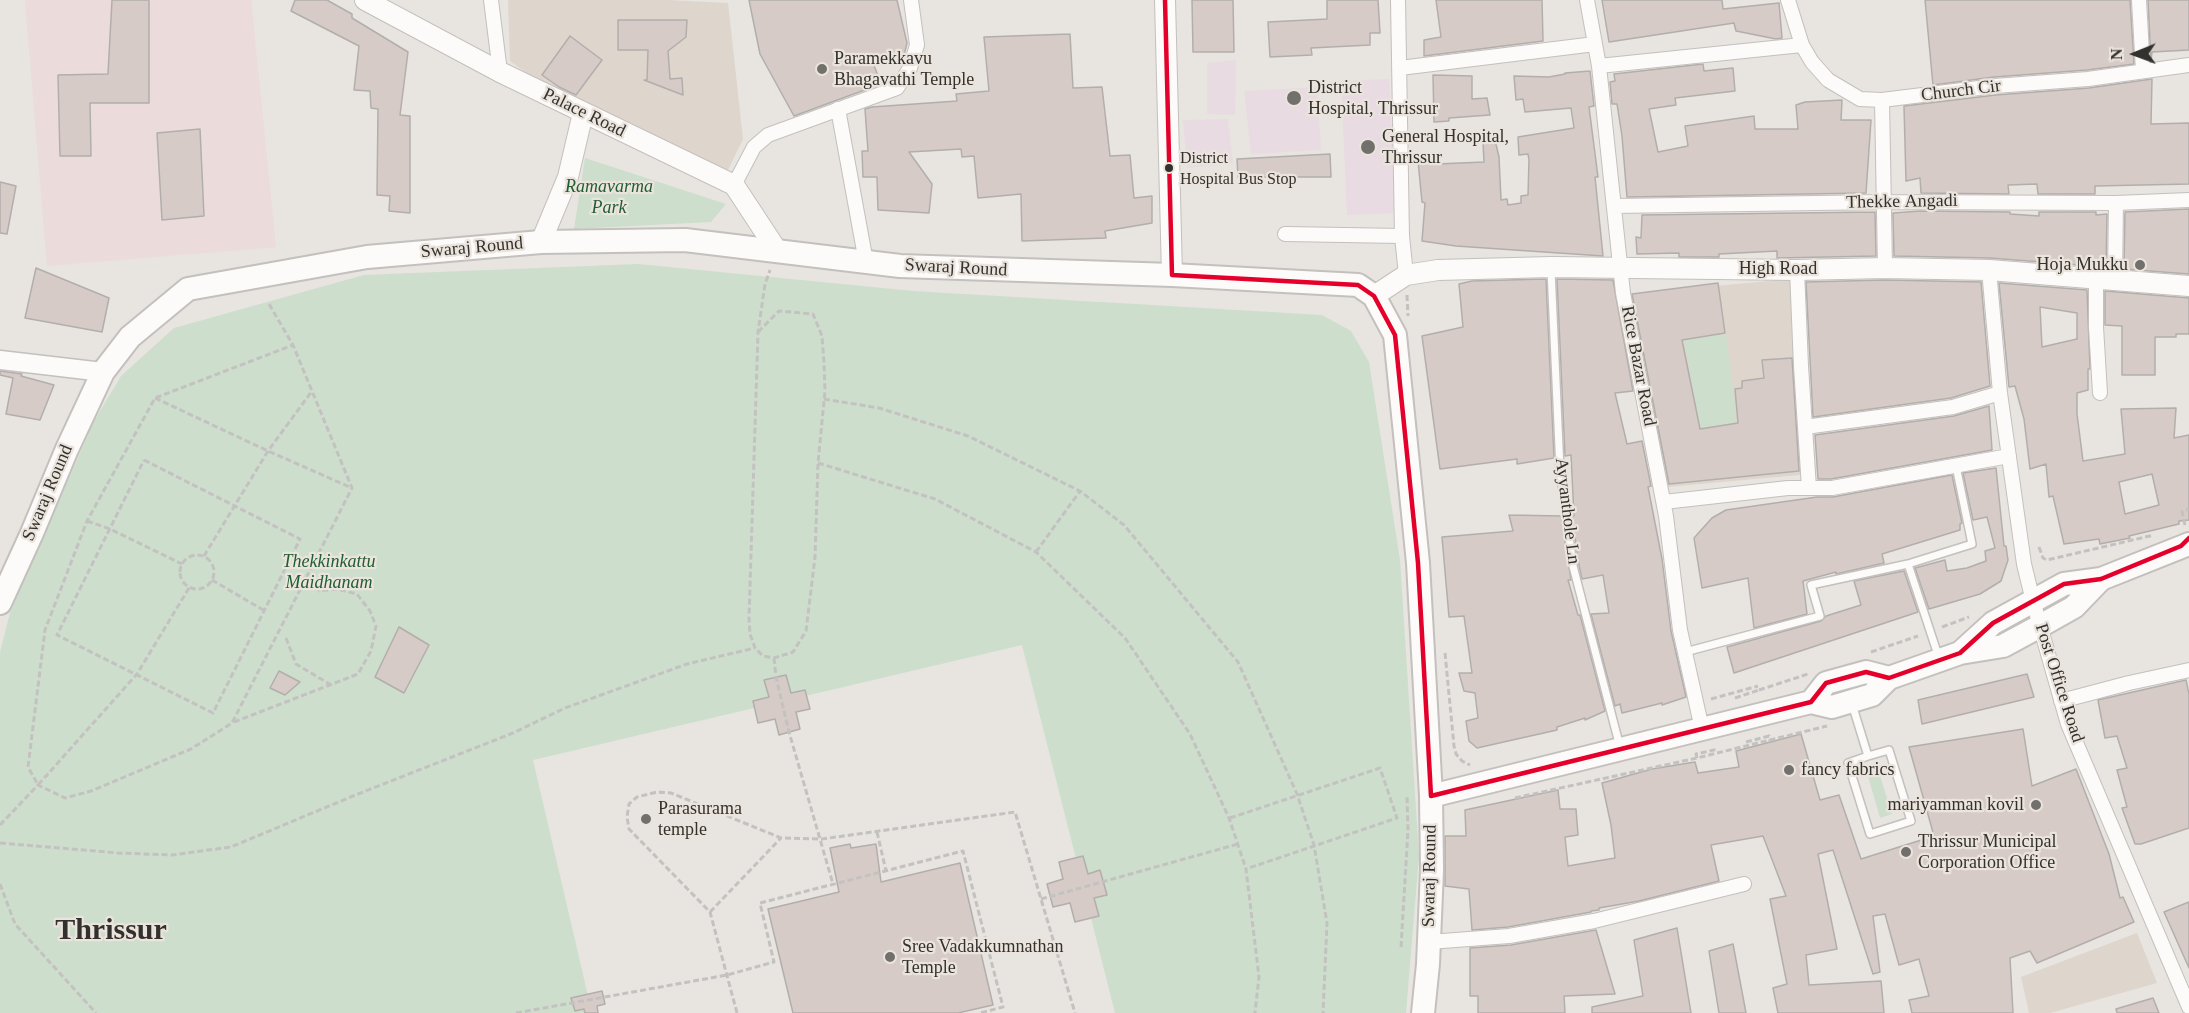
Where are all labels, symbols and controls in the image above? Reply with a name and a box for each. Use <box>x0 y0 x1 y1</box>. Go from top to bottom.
north arrow <box>2105 24 2165 84</box>
place label: Paramekkavu Bhagavathi Temple <box>834 48 997 90</box>
text: N <box>2108 48 2125 60</box>
marker: Paramekkavu Bhagavathi Temple <box>815 62 829 76</box>
street label: Church Cir <box>1915 75 2007 107</box>
place label: District Hospital, Thrissur <box>1308 77 1457 119</box>
street label: Palace Road <box>533 81 635 145</box>
marker: District Hospital, Thrissur <box>1285 89 1303 107</box>
place label: General Hospital, Thrissur <box>1382 126 1528 168</box>
marker: General Hospital, Thrissur <box>1359 138 1377 156</box>
place label: District Hospital Bus Stop <box>1180 149 1314 187</box>
marker: District Hospital Bus Stop <box>1163 162 1175 174</box>
park label: Ramavarma Park <box>558 176 660 219</box>
street label: Thekke Angadi <box>1839 190 1965 214</box>
street label: Swaraj Round <box>413 232 531 264</box>
street label: Swaraj Round <box>897 254 1015 282</box>
place label: Hoja Mukku <box>2026 254 2128 276</box>
street label: High Road <box>1734 258 1822 280</box>
marker: Hoja Mukku <box>2133 258 2147 272</box>
street label: Rice Bazar Road <box>1614 297 1662 435</box>
street label: Swaraj Round <box>15 435 81 551</box>
street label: Ayyanthole Ln <box>1549 450 1585 572</box>
park label: Thekkinkattu Maidhanam <box>274 551 384 594</box>
street label: Post Office Road <box>2027 613 2091 753</box>
place label: fancy fabrics <box>1801 759 1908 781</box>
marker: fancy fabrics <box>1782 763 1796 777</box>
place label: mariyamman kovil <box>1867 794 2024 816</box>
place label: Parasurama temple <box>658 798 760 840</box>
marker: mariyamman kovil <box>2029 798 2043 812</box>
marker: Parasurama temple <box>639 812 653 826</box>
street label: Swaraj Round <box>1418 817 1442 935</box>
place label: Thrissur Municipal Corporation Office <box>1918 831 2075 874</box>
marker: Thrissur Municipal Corporation Office <box>1899 845 1913 859</box>
district label: Thrissur <box>50 913 172 949</box>
place label: Sree Vadakkumnathan Temple <box>902 936 1094 978</box>
marker: Sree Vadakkumnathan Temple <box>883 950 897 964</box>

